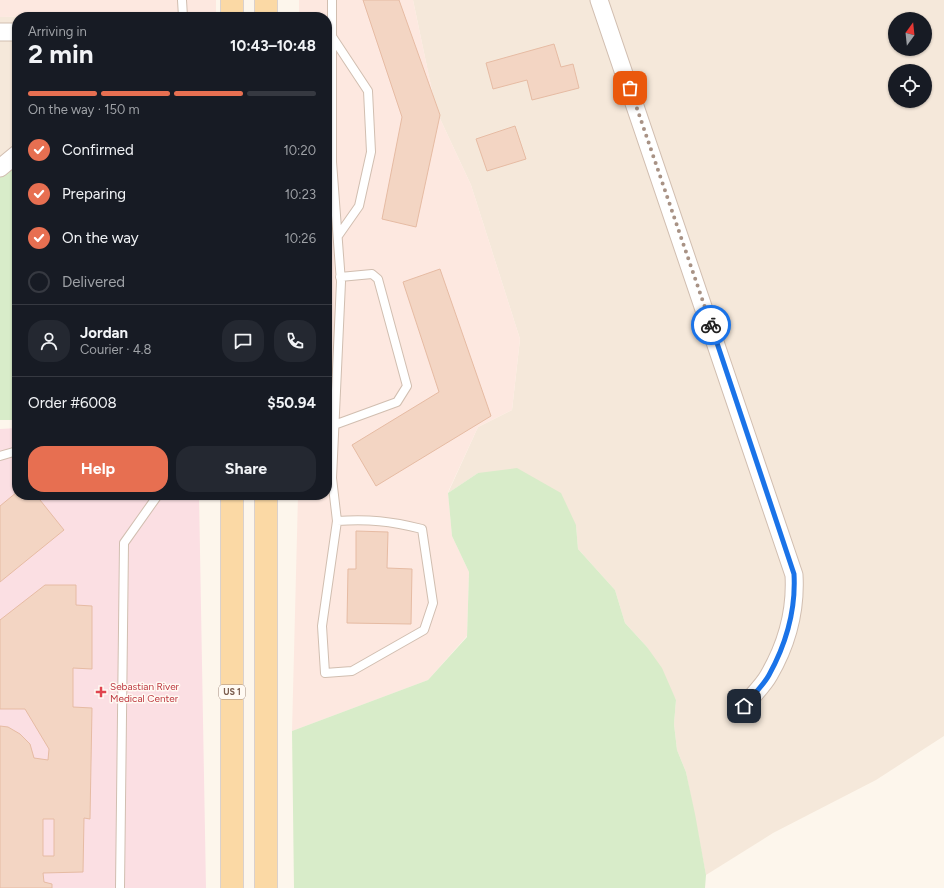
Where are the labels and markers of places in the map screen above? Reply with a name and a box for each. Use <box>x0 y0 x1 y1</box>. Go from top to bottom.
pin <box>613 71 647 105</box>
place label: Sebastian River Medical Center <box>110 680 180 705</box>
marker: Sebastian River Medical Center <box>95 686 107 698</box>
pin <box>727 689 761 723</box>

